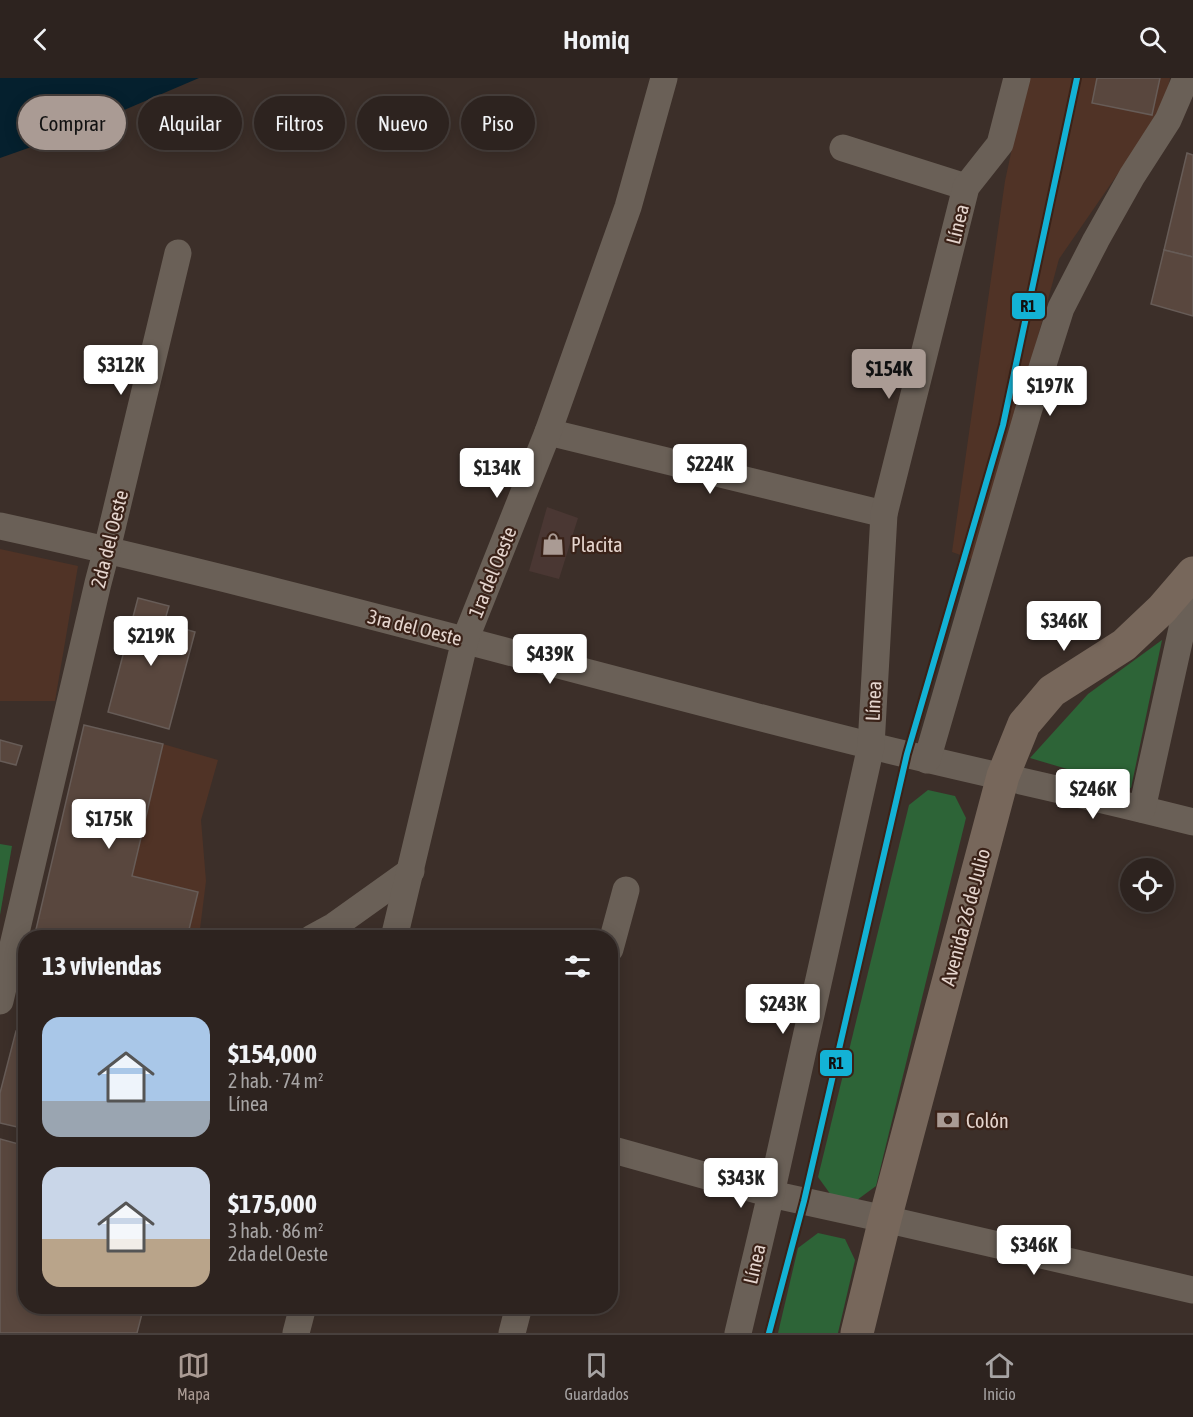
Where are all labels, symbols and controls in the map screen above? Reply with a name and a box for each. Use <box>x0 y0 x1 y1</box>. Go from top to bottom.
icon: back <box>24 23 57 56</box>
icon: search <box>1136 23 1169 56</box>
text: Homiq <box>563 24 630 55</box>
chip: Comprar <box>18 96 126 150</box>
chip: Alquilar <box>138 96 242 150</box>
chip: Filtros <box>254 96 345 150</box>
chip: Nuevo <box>357 96 449 150</box>
chip: Piso <box>461 96 535 150</box>
street label: Línea <box>941 202 973 246</box>
line badge: R1 <box>1011 292 1046 320</box>
text: R1 <box>1020 297 1036 315</box>
pin: $312K <box>79 345 163 396</box>
pin: $154K <box>847 349 931 400</box>
text: $312K <box>98 353 144 376</box>
text: $154K <box>866 357 912 380</box>
pin: $197K <box>1008 366 1092 417</box>
text: $197K <box>1027 374 1073 397</box>
pin: $224K <box>668 444 752 495</box>
pin: $134K <box>455 448 539 499</box>
text: $224K <box>687 452 733 475</box>
text: $134K <box>474 456 520 479</box>
street label: 2da del Oeste <box>86 488 132 590</box>
street label: 1ra del Oeste <box>463 523 521 621</box>
shop icon: Placita <box>540 531 566 557</box>
place label: Placita <box>571 533 622 556</box>
pin: $346K <box>1022 601 1106 652</box>
street label: 3ra del Oeste <box>366 604 464 650</box>
text: $346K <box>1041 609 1087 632</box>
pin: $219K <box>109 616 193 667</box>
text: $219K <box>128 624 174 647</box>
pin: $439K <box>508 634 592 685</box>
text: $439K <box>527 642 573 665</box>
street label: Línea <box>860 680 886 722</box>
pin: $246K <box>1051 769 1135 820</box>
text: $246K <box>1070 777 1116 800</box>
pin: $175K <box>67 799 151 850</box>
text: $175K <box>86 807 132 830</box>
street label: Avenida 26 de Julio <box>936 846 994 988</box>
map controls <box>1120 858 1174 912</box>
button: locate <box>1120 858 1174 912</box>
icon: filters <box>561 950 594 983</box>
text: 13 viviendas <box>42 951 161 981</box>
pin: $243K <box>741 984 825 1035</box>
text: $243K <box>760 992 806 1015</box>
text: $154,000 <box>228 1039 317 1069</box>
icon: home <box>90 1041 162 1113</box>
line badge: R1 <box>819 1049 853 1077</box>
text: R1 <box>828 1054 844 1072</box>
text: 2 hab. · 74 m² <box>228 1069 323 1092</box>
text: Línea <box>228 1092 268 1115</box>
bank icon: Colón <box>935 1107 961 1133</box>
place label: Colón <box>966 1109 1009 1132</box>
pin: $343K <box>699 1158 783 1209</box>
text: $343K <box>718 1166 764 1189</box>
text: $175,000 <box>228 1189 317 1219</box>
icon: home <box>90 1191 162 1263</box>
text: 3 hab. · 86 m² <box>228 1219 323 1242</box>
pin: $346K <box>992 1225 1076 1276</box>
text: $346K <box>1011 1233 1057 1256</box>
text: 2da del Oeste <box>228 1242 328 1265</box>
street label: Línea <box>738 1242 770 1286</box>
tab: Mapa <box>177 1349 210 1403</box>
tab: Guardados <box>565 1349 629 1403</box>
tab: Inicio <box>983 1349 1016 1403</box>

